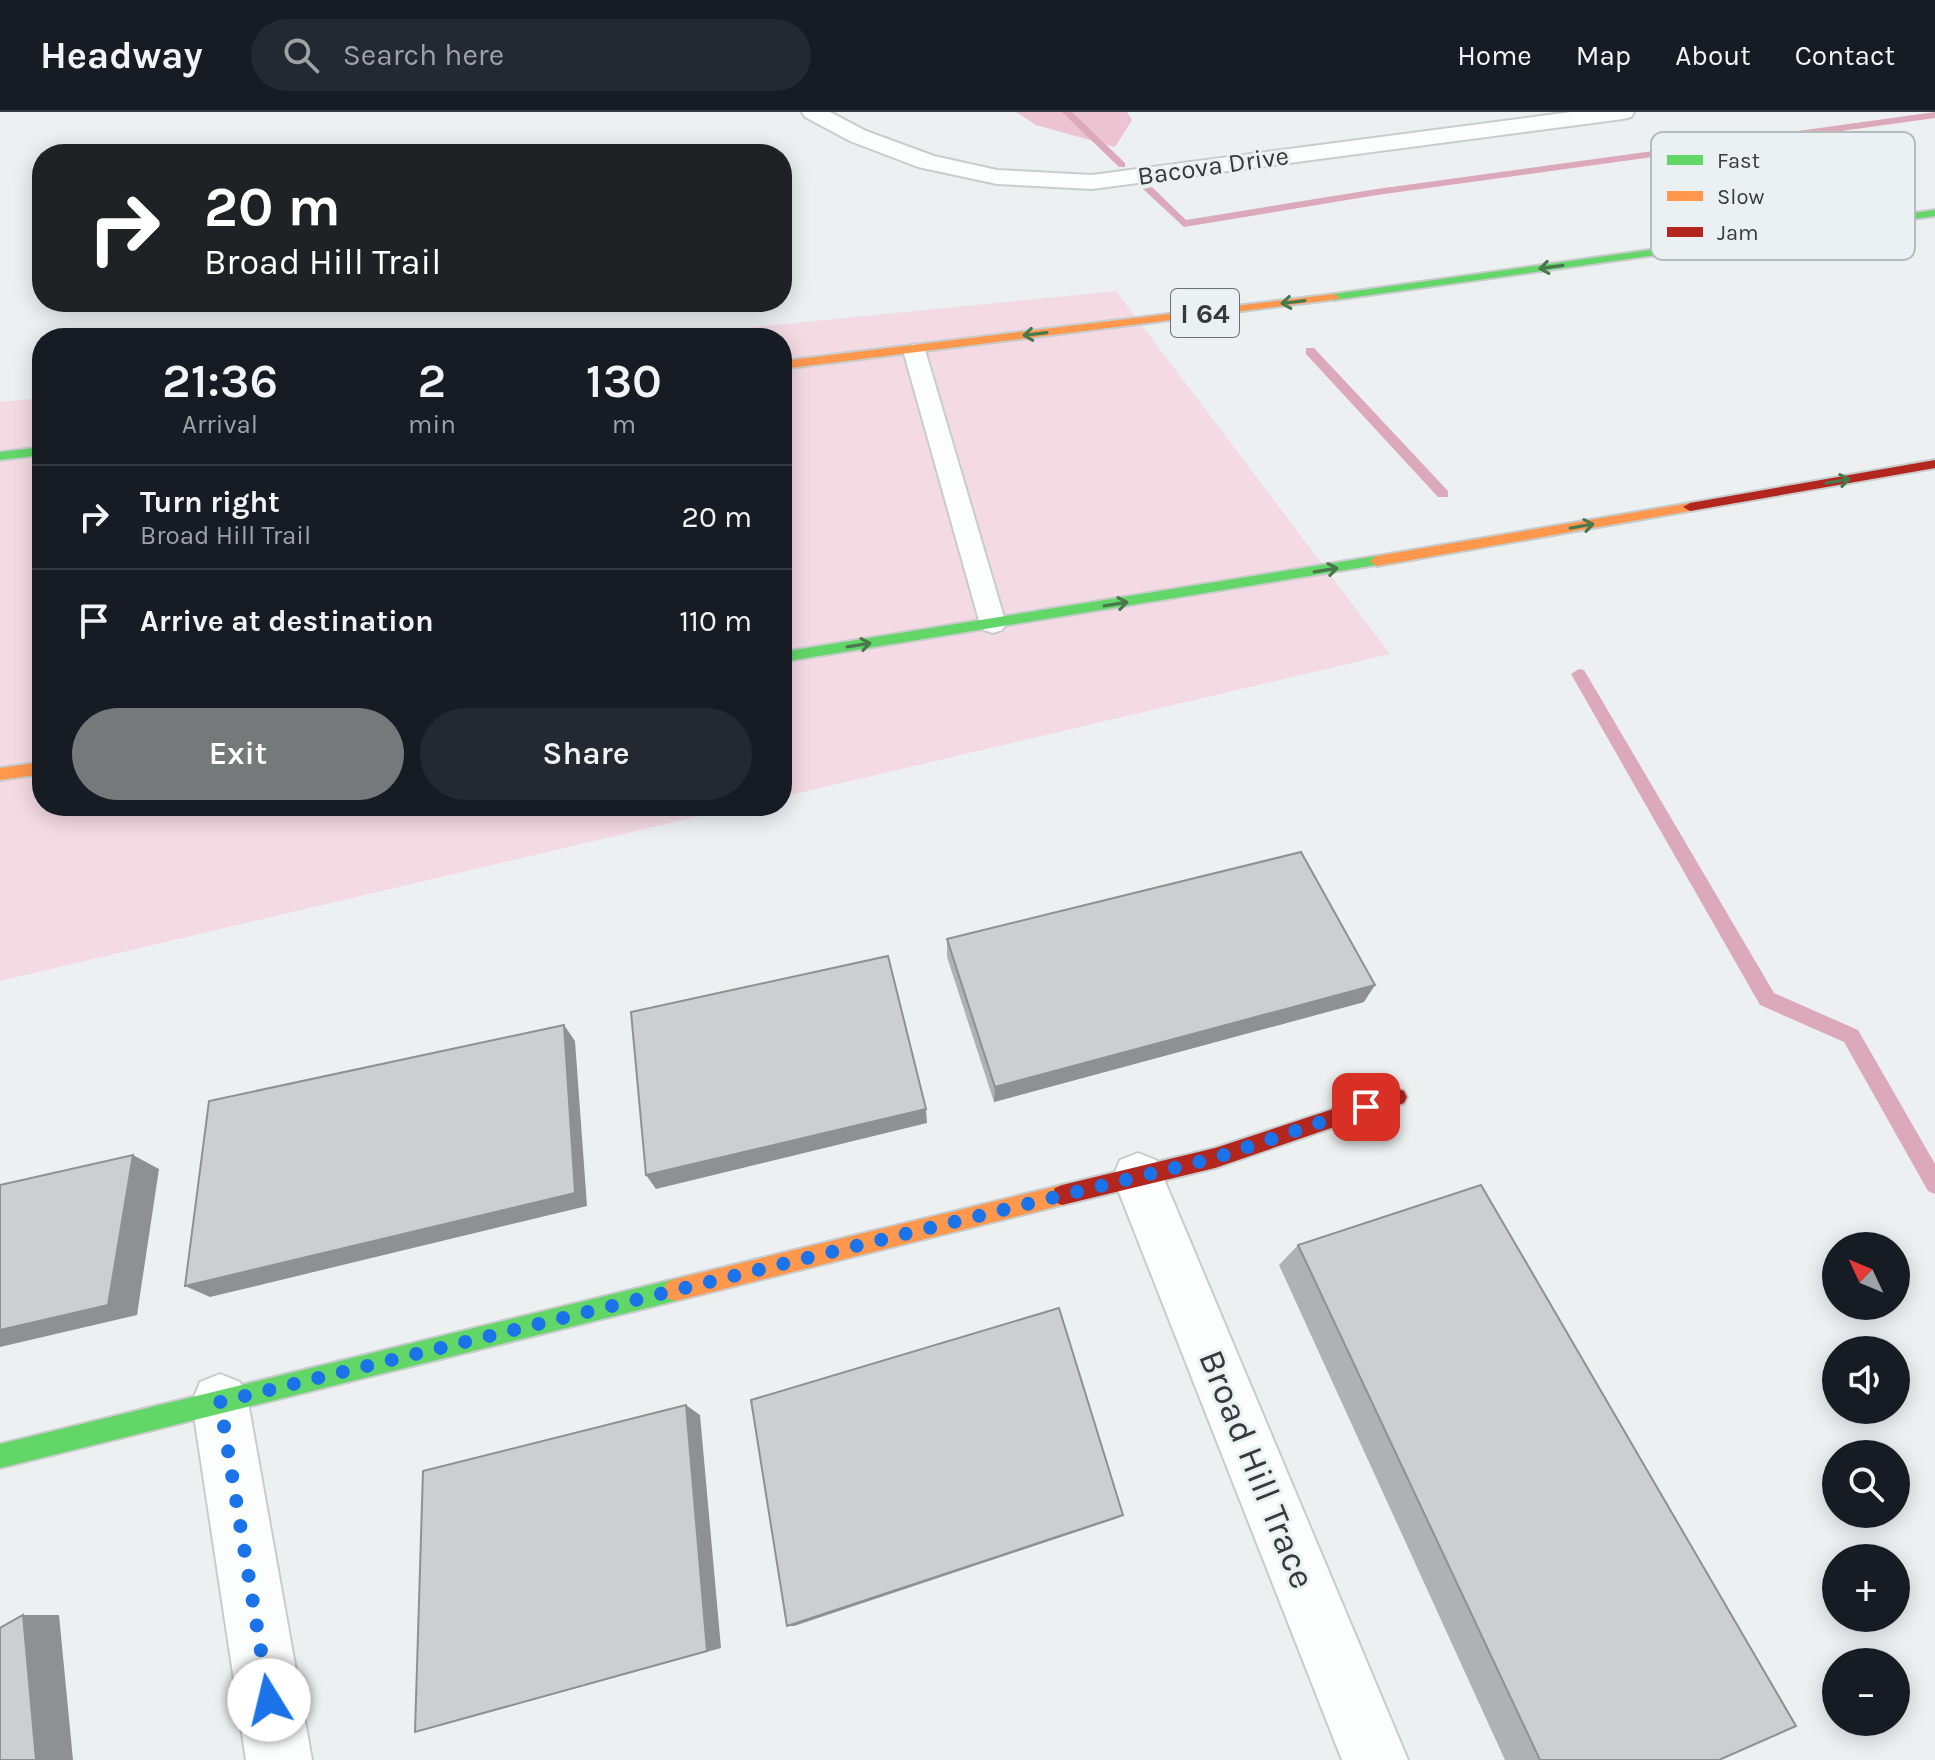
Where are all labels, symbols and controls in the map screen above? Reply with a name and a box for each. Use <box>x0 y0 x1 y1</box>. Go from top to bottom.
search box <box>251 19 811 91</box>
text: Headway <box>40 33 203 78</box>
icon: search <box>279 33 323 77</box>
text: Search here <box>343 37 504 73</box>
text: Home <box>1457 39 1532 72</box>
text: Map <box>1576 39 1631 72</box>
text: About <box>1675 39 1751 72</box>
text: Contact <box>1795 39 1895 72</box>
legend <box>1651 132 1915 260</box>
street label: Bacova Drive <box>1135 140 1291 192</box>
text: Fast <box>1717 148 1760 174</box>
text: 20 m <box>204 174 341 239</box>
icon: right <box>72 176 176 280</box>
text: Slow <box>1717 184 1764 210</box>
text: Jam <box>1717 220 1759 246</box>
text: Broad Hill Trail <box>204 241 441 283</box>
one-way arrow <box>1539 260 1564 275</box>
road number: I 64 <box>1171 289 1239 337</box>
one-way arrow <box>1281 295 1306 310</box>
one-way arrow <box>1022 327 1049 342</box>
text: 21:36 <box>162 353 278 409</box>
text: 2 <box>418 353 446 409</box>
text: 130 <box>586 353 662 409</box>
text: Arrival <box>182 409 258 440</box>
text: min <box>408 409 456 440</box>
text: m <box>612 409 636 440</box>
one-way arrow <box>1825 473 1850 488</box>
text: Turn right <box>140 484 280 520</box>
icon: right <box>72 495 116 539</box>
text: 20 m <box>682 499 752 535</box>
one-way arrow <box>1569 518 1594 533</box>
text: Broad Hill Trail <box>140 520 311 551</box>
one-way arrow <box>1313 562 1338 577</box>
one-way arrow <box>1103 596 1128 611</box>
icon: arrive <box>72 599 116 643</box>
text: Arrive at destination <box>140 603 434 639</box>
text: 110 m <box>679 603 752 639</box>
one-way arrow <box>846 637 871 652</box>
button: Exit <box>72 708 404 800</box>
button: Share <box>420 708 752 800</box>
pin <box>1332 1073 1400 1141</box>
icon: arrive <box>1344 1085 1388 1129</box>
north arrow <box>1822 1232 1910 1320</box>
map controls <box>1822 1232 1910 1736</box>
button: sound <box>1822 1336 1910 1424</box>
street label: Broad Hill Trace <box>1190 1344 1324 1594</box>
button: search <box>1822 1440 1910 1528</box>
button: + <box>1822 1544 1910 1632</box>
button: − <box>1822 1648 1910 1736</box>
position arrow <box>227 1658 311 1742</box>

